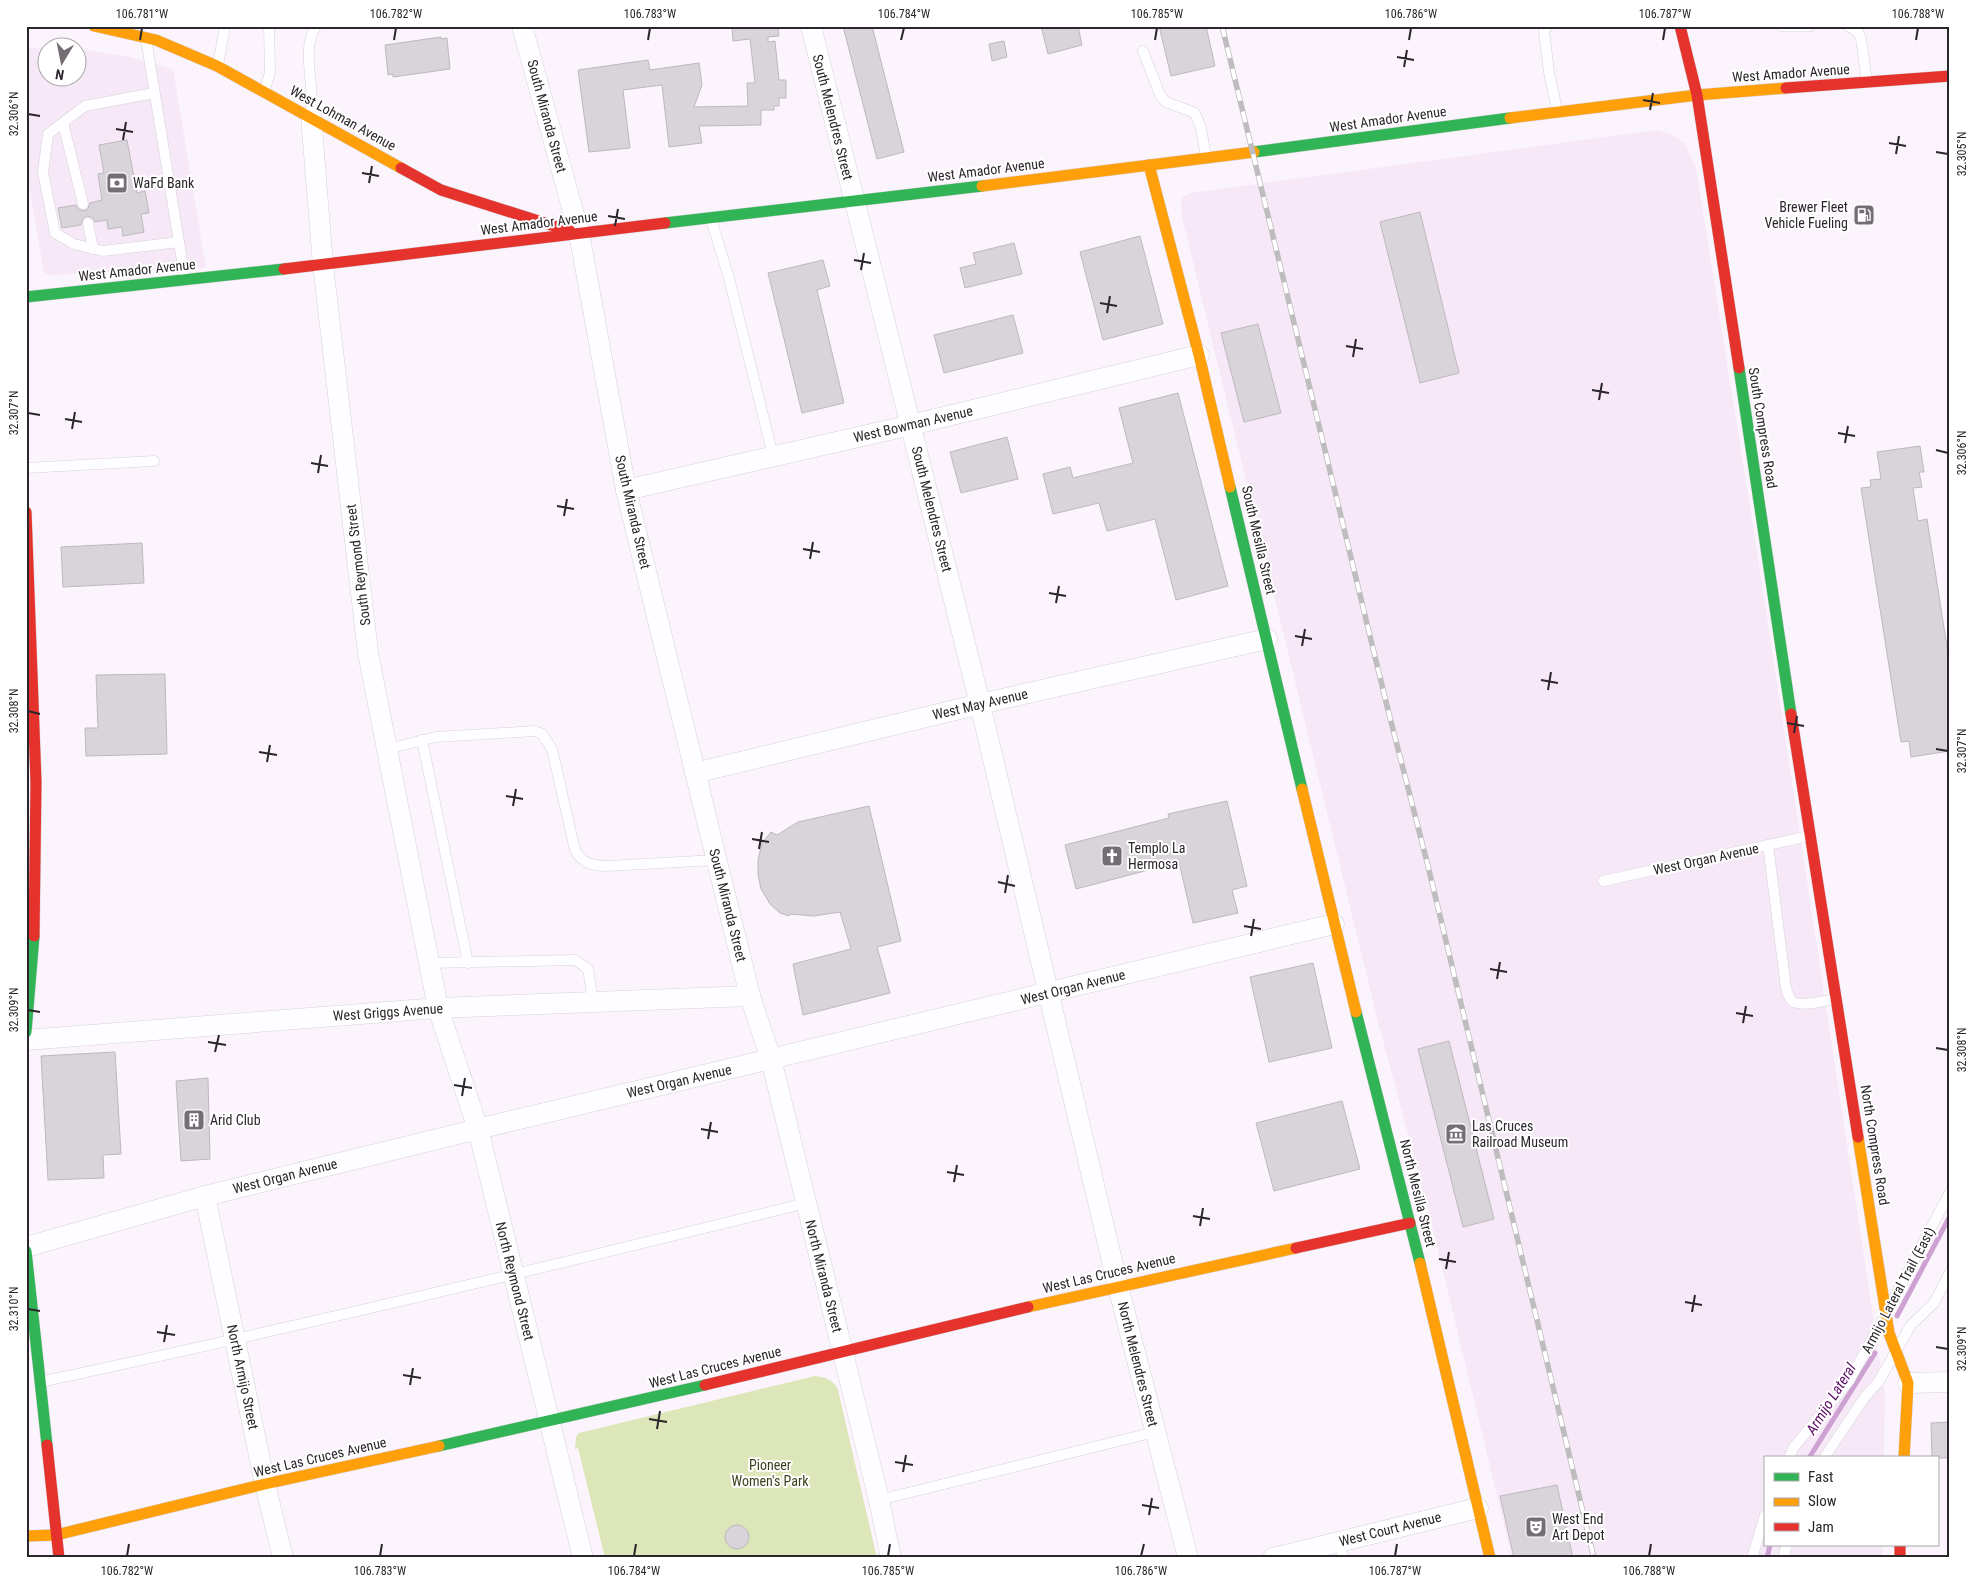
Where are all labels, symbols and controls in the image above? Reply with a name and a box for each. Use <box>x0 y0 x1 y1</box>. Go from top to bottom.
text: 106.781°W <box>116 7 168 21</box>
text: 106.782°W <box>370 7 422 21</box>
text: 106.783°W <box>624 7 676 21</box>
text: 106.784°W <box>878 7 930 21</box>
text: 106.785°W <box>1131 7 1183 21</box>
text: 106.786°W <box>1385 7 1437 21</box>
text: 106.787°W <box>1639 7 1691 21</box>
text: 106.788°W <box>1892 7 1944 21</box>
north arrow <box>38 38 88 88</box>
street label: South Melendres Street <box>810 53 856 181</box>
street label: South Miranda Street <box>524 58 570 174</box>
street label: West Amador Avenue <box>1732 61 1851 85</box>
text: N <box>54 66 65 83</box>
street label: West Lohman Avenue <box>287 82 399 154</box>
text: 32.306°N <box>7 92 21 136</box>
street label: West Amador Avenue <box>1329 103 1448 135</box>
text: 32.305°N <box>1955 132 1969 176</box>
street label: West Amador Avenue <box>927 155 1046 185</box>
bank icon: WaFd Bank <box>105 171 129 195</box>
place label: WaFd Bank <box>133 175 195 191</box>
place label: Brewer Fleet Vehicle Fueling <box>1764 199 1848 231</box>
fuel station icon: Brewer Fleet Vehicle Fueling <box>1852 203 1876 227</box>
street label: West Amador Avenue <box>480 208 599 238</box>
street label: West Amador Avenue <box>78 256 197 284</box>
street label: South Compress Road <box>1746 366 1780 490</box>
text: 32.307°N <box>7 391 21 435</box>
street label: West Bowman Avenue <box>852 402 975 446</box>
text: 32.306°N <box>1955 431 1969 475</box>
street label: South Melendres Street <box>909 445 955 573</box>
street label: South Miranda Street <box>612 454 654 570</box>
street label: South Mesilla Street <box>1239 484 1279 596</box>
street label: South Reymond Street <box>343 503 373 627</box>
street label: West May Avenue <box>931 685 1030 723</box>
text: 32.308°N <box>7 689 21 733</box>
text: 32.307°N <box>1955 729 1969 773</box>
place label: Templo La Hermosa <box>1128 840 1185 872</box>
street label: West Organ Avenue <box>1652 840 1761 878</box>
church icon: Templo La Hermosa <box>1100 844 1124 868</box>
street label: South Miranda Street <box>706 847 750 963</box>
street label: West Organ Avenue <box>1019 966 1127 1008</box>
text: 32.309°N <box>7 988 21 1032</box>
street label: West Griggs Avenue <box>332 1000 444 1024</box>
text: 32.308°N <box>1955 1028 1969 1072</box>
street label: West Organ Avenue <box>625 1061 733 1101</box>
street label: North Compress Road <box>1858 1084 1892 1206</box>
building icon: Arid Club <box>182 1108 206 1132</box>
place label: Arid Club <box>210 1112 261 1128</box>
place label: Las Cruces Railroad Museum <box>1472 1118 1568 1150</box>
museum icon: Las Cruces Railroad Museum <box>1444 1122 1468 1146</box>
street label: North Mesilla Street <box>1397 1138 1439 1248</box>
street label: West Organ Avenue <box>231 1155 339 1197</box>
street label: North Miranda Street <box>802 1218 846 1334</box>
street label: North Reymond Street <box>493 1220 537 1342</box>
street label: Armijo Lateral Trail (East) <box>1858 1224 1939 1356</box>
street label: West Las Cruces Avenue <box>1041 1250 1177 1296</box>
text: 32.310°N <box>7 1287 21 1331</box>
street label: North Melendres Street <box>1115 1300 1161 1428</box>
street label: North Armijo Street <box>224 1323 262 1431</box>
text: 32.309°N <box>1955 1327 1969 1371</box>
street label: West Las Cruces Avenue <box>647 1343 783 1391</box>
water label: Armijo Lateral <box>1801 1360 1860 1439</box>
street label: West Las Cruces Avenue <box>252 1434 388 1480</box>
legend <box>1764 1456 1938 1546</box>
park label: Pioneer Women's Park <box>731 1457 809 1489</box>
text: Fast <box>1808 1468 1833 1486</box>
text: Slow <box>1808 1492 1837 1510</box>
street label: West Court Avenue <box>1337 1508 1443 1549</box>
place label: West End Art Depot <box>1552 1511 1605 1543</box>
theatre icon: West End Art Depot <box>1524 1515 1548 1539</box>
text: Jam <box>1808 1518 1834 1536</box>
text: 106.782°W <box>101 1564 153 1578</box>
text: 106.783°W <box>354 1564 406 1578</box>
text: 106.784°W <box>608 1564 660 1578</box>
text: 106.785°W <box>862 1564 914 1578</box>
text: 106.786°W <box>1115 1564 1167 1578</box>
text: 106.787°W <box>1369 1564 1421 1578</box>
text: 106.788°W <box>1623 1564 1675 1578</box>

